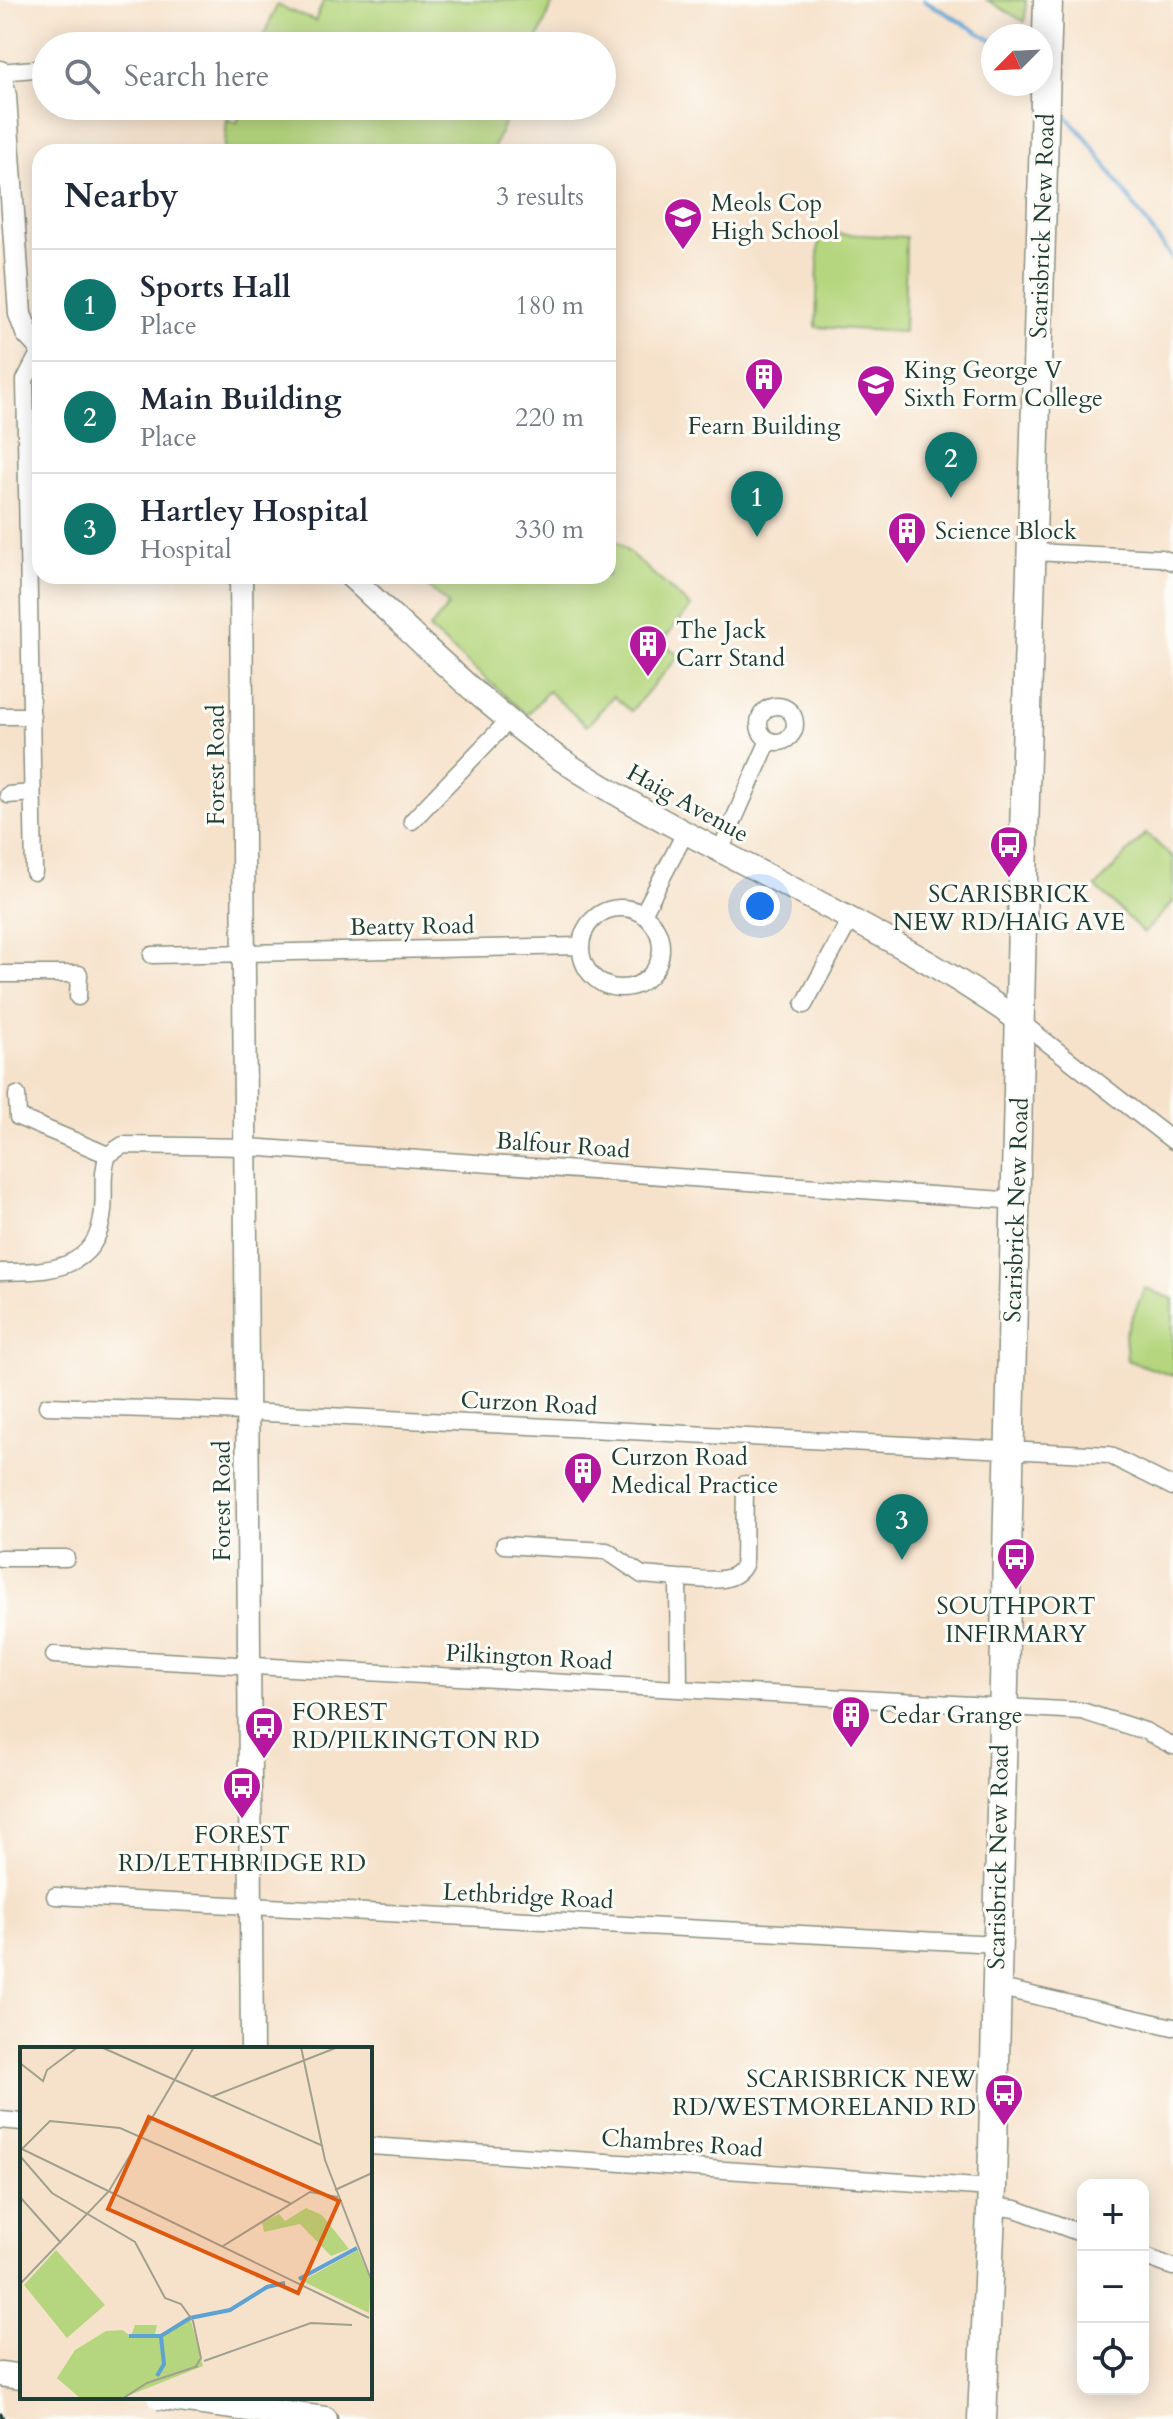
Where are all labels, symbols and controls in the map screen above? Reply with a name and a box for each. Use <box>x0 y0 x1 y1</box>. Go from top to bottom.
north arrow <box>981 24 1053 96</box>
search box <box>32 32 616 120</box>
icon: search <box>60 54 104 98</box>
text: Search here <box>124 56 269 97</box>
street label: Scarisbrick New Road <box>1022 113 1063 339</box>
text: Nearby <box>64 173 179 219</box>
text: 3 results <box>496 179 584 214</box>
place label: Meols Cop High School <box>711 187 839 248</box>
school or university icon: Meols Cop High School <box>662 196 704 251</box>
text: Sports Hall <box>140 267 291 308</box>
text: 1 <box>83 288 97 323</box>
text: 180 m <box>515 288 584 323</box>
text: Place <box>140 308 197 343</box>
place label: King George V Sixth Form College <box>904 354 1103 415</box>
building icon: Fearn Building <box>743 356 785 411</box>
school or university icon: King George V Sixth Form College <box>855 363 897 418</box>
text: Main Building <box>140 379 341 420</box>
text: 2 <box>83 400 97 435</box>
text: 220 m <box>515 400 584 435</box>
place label: Fearn Building <box>688 410 841 443</box>
text: Place <box>140 420 197 455</box>
pin: 2 <box>925 432 977 498</box>
pin: 1 <box>731 471 783 537</box>
text: Hartley Hospital <box>140 491 368 532</box>
building icon: Science Block <box>886 510 928 565</box>
text: 3 <box>83 512 97 547</box>
text: 330 m <box>515 512 584 547</box>
place label: Science Block <box>935 515 1077 548</box>
text: Hospital <box>140 532 232 567</box>
place label: The Jack Carr Stand <box>676 614 785 675</box>
building icon: The Jack Carr Stand <box>627 623 669 678</box>
street label: Forest Road <box>200 704 233 826</box>
street label: Haig Avenue <box>621 756 755 851</box>
bus stop icon: SCARISBRICK NEW RD/HAIG AVE <box>988 824 1030 879</box>
place label: SCARISBRICK NEW RD/HAIG AVE <box>893 878 1125 939</box>
your location <box>740 886 780 926</box>
street label: Beatty Road <box>349 909 475 944</box>
street label: Scarisbrick New Road <box>996 1097 1037 1323</box>
street label: Balfour Road <box>495 1124 631 1167</box>
street label: Curzon Road <box>460 1383 598 1424</box>
street label: Forest Road <box>206 1440 239 1562</box>
place label: Curzon Road Medical Practice <box>611 1441 778 1502</box>
building icon: Curzon Road Medical Practice <box>562 1450 604 1505</box>
pin: 3 <box>876 1494 928 1560</box>
bus stop icon: SOUTHPORT INFIRMARY <box>995 1536 1037 1591</box>
place label: SOUTHPORT INFIRMARY <box>936 1590 1096 1651</box>
street label: Pilkington Road <box>445 1637 614 1678</box>
building icon: Cedar Grange <box>830 1694 872 1749</box>
place label: FOREST RD/PILKINGTON RD <box>292 1696 540 1757</box>
place label: Cedar Grange <box>879 1699 1023 1732</box>
bus stop icon: FOREST RD/PILKINGTON RD <box>243 1705 285 1760</box>
street label: Scarisbrick New Road <box>980 1744 1017 1970</box>
bus stop icon: FOREST RD/LETHBRIDGE RD <box>221 1765 263 1820</box>
place label: FOREST RD/LETHBRIDGE RD <box>118 1819 366 1880</box>
street label: Lethbridge Road <box>442 1876 614 1917</box>
inset map <box>20 2047 372 2399</box>
place label: SCARISBRICK NEW RD/WESTMORELAND RD <box>672 2063 976 2124</box>
bus stop icon: SCARISBRICK NEW RD/WESTMORELAND RD <box>983 2072 1025 2127</box>
street label: Chambres Road <box>600 2121 764 2166</box>
map controls <box>1077 2179 1149 2395</box>
button: + <box>1077 2179 1149 2251</box>
button: − <box>1077 2251 1149 2323</box>
button: locate <box>1077 2323 1149 2395</box>

